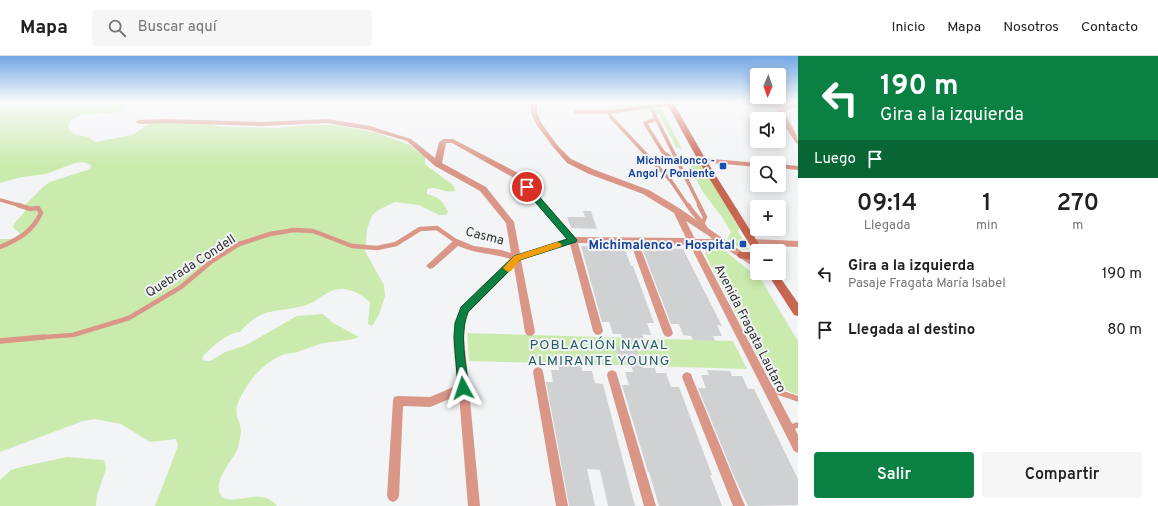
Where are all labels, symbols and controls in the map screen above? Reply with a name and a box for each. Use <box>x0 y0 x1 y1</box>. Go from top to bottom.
search box <box>92 10 372 46</box>
text: Mapa <box>20 16 68 40</box>
icon: search <box>106 17 128 39</box>
text: Buscar aquí <box>138 18 217 37</box>
text: Inicio <box>892 19 925 36</box>
text: Mapa <box>947 19 981 36</box>
text: Nosotros <box>1003 19 1059 36</box>
text: Contacto <box>1081 19 1138 36</box>
north arrow <box>750 68 786 104</box>
map controls <box>750 68 786 280</box>
text: 190 m <box>880 69 958 105</box>
icon: left <box>814 72 866 124</box>
text: Gira a la izquierda <box>880 104 1024 127</box>
button: sound <box>750 112 786 148</box>
icon: arrive <box>864 148 886 170</box>
text: Luego <box>814 150 856 169</box>
place label: Michimalonco - Angol / Poniente <box>628 154 715 181</box>
button: search <box>750 156 786 192</box>
marker: Michimalonco - Angol / Poniente <box>718 161 728 171</box>
pin <box>510 170 544 204</box>
icon: arrive <box>516 176 538 198</box>
text: 09:14 <box>857 189 917 219</box>
text: 1 <box>982 189 992 219</box>
text: 270 <box>1057 189 1099 219</box>
button: + <box>750 200 786 236</box>
text: Llegada <box>864 218 910 234</box>
text: min <box>976 218 998 234</box>
text: m <box>1072 218 1083 234</box>
street label: Casma <box>464 224 506 249</box>
street label: Quebrada Condell <box>143 232 239 302</box>
place label: Michimalenco - Hospital <box>588 238 735 254</box>
marker: Michimalenco - Hospital <box>738 239 748 249</box>
button: − <box>750 244 786 280</box>
text: Gira a la izquierda <box>848 257 975 276</box>
street label: Avenida Fragata Lautaro <box>710 262 789 396</box>
icon: left <box>814 263 836 285</box>
text: 190 m <box>1102 265 1142 284</box>
text: Pasaje Fragata María Isabel <box>848 276 1006 292</box>
icon: arrive <box>814 319 836 341</box>
text: Llegada al destino <box>848 321 975 340</box>
text: 80 m <box>1107 321 1142 340</box>
district label: POBLACIÓN NAVAL ALMIRANTE YOUNG <box>528 336 670 370</box>
position arrow <box>442 367 484 409</box>
button: Salir <box>814 452 974 498</box>
button: Compartir <box>982 452 1142 498</box>

